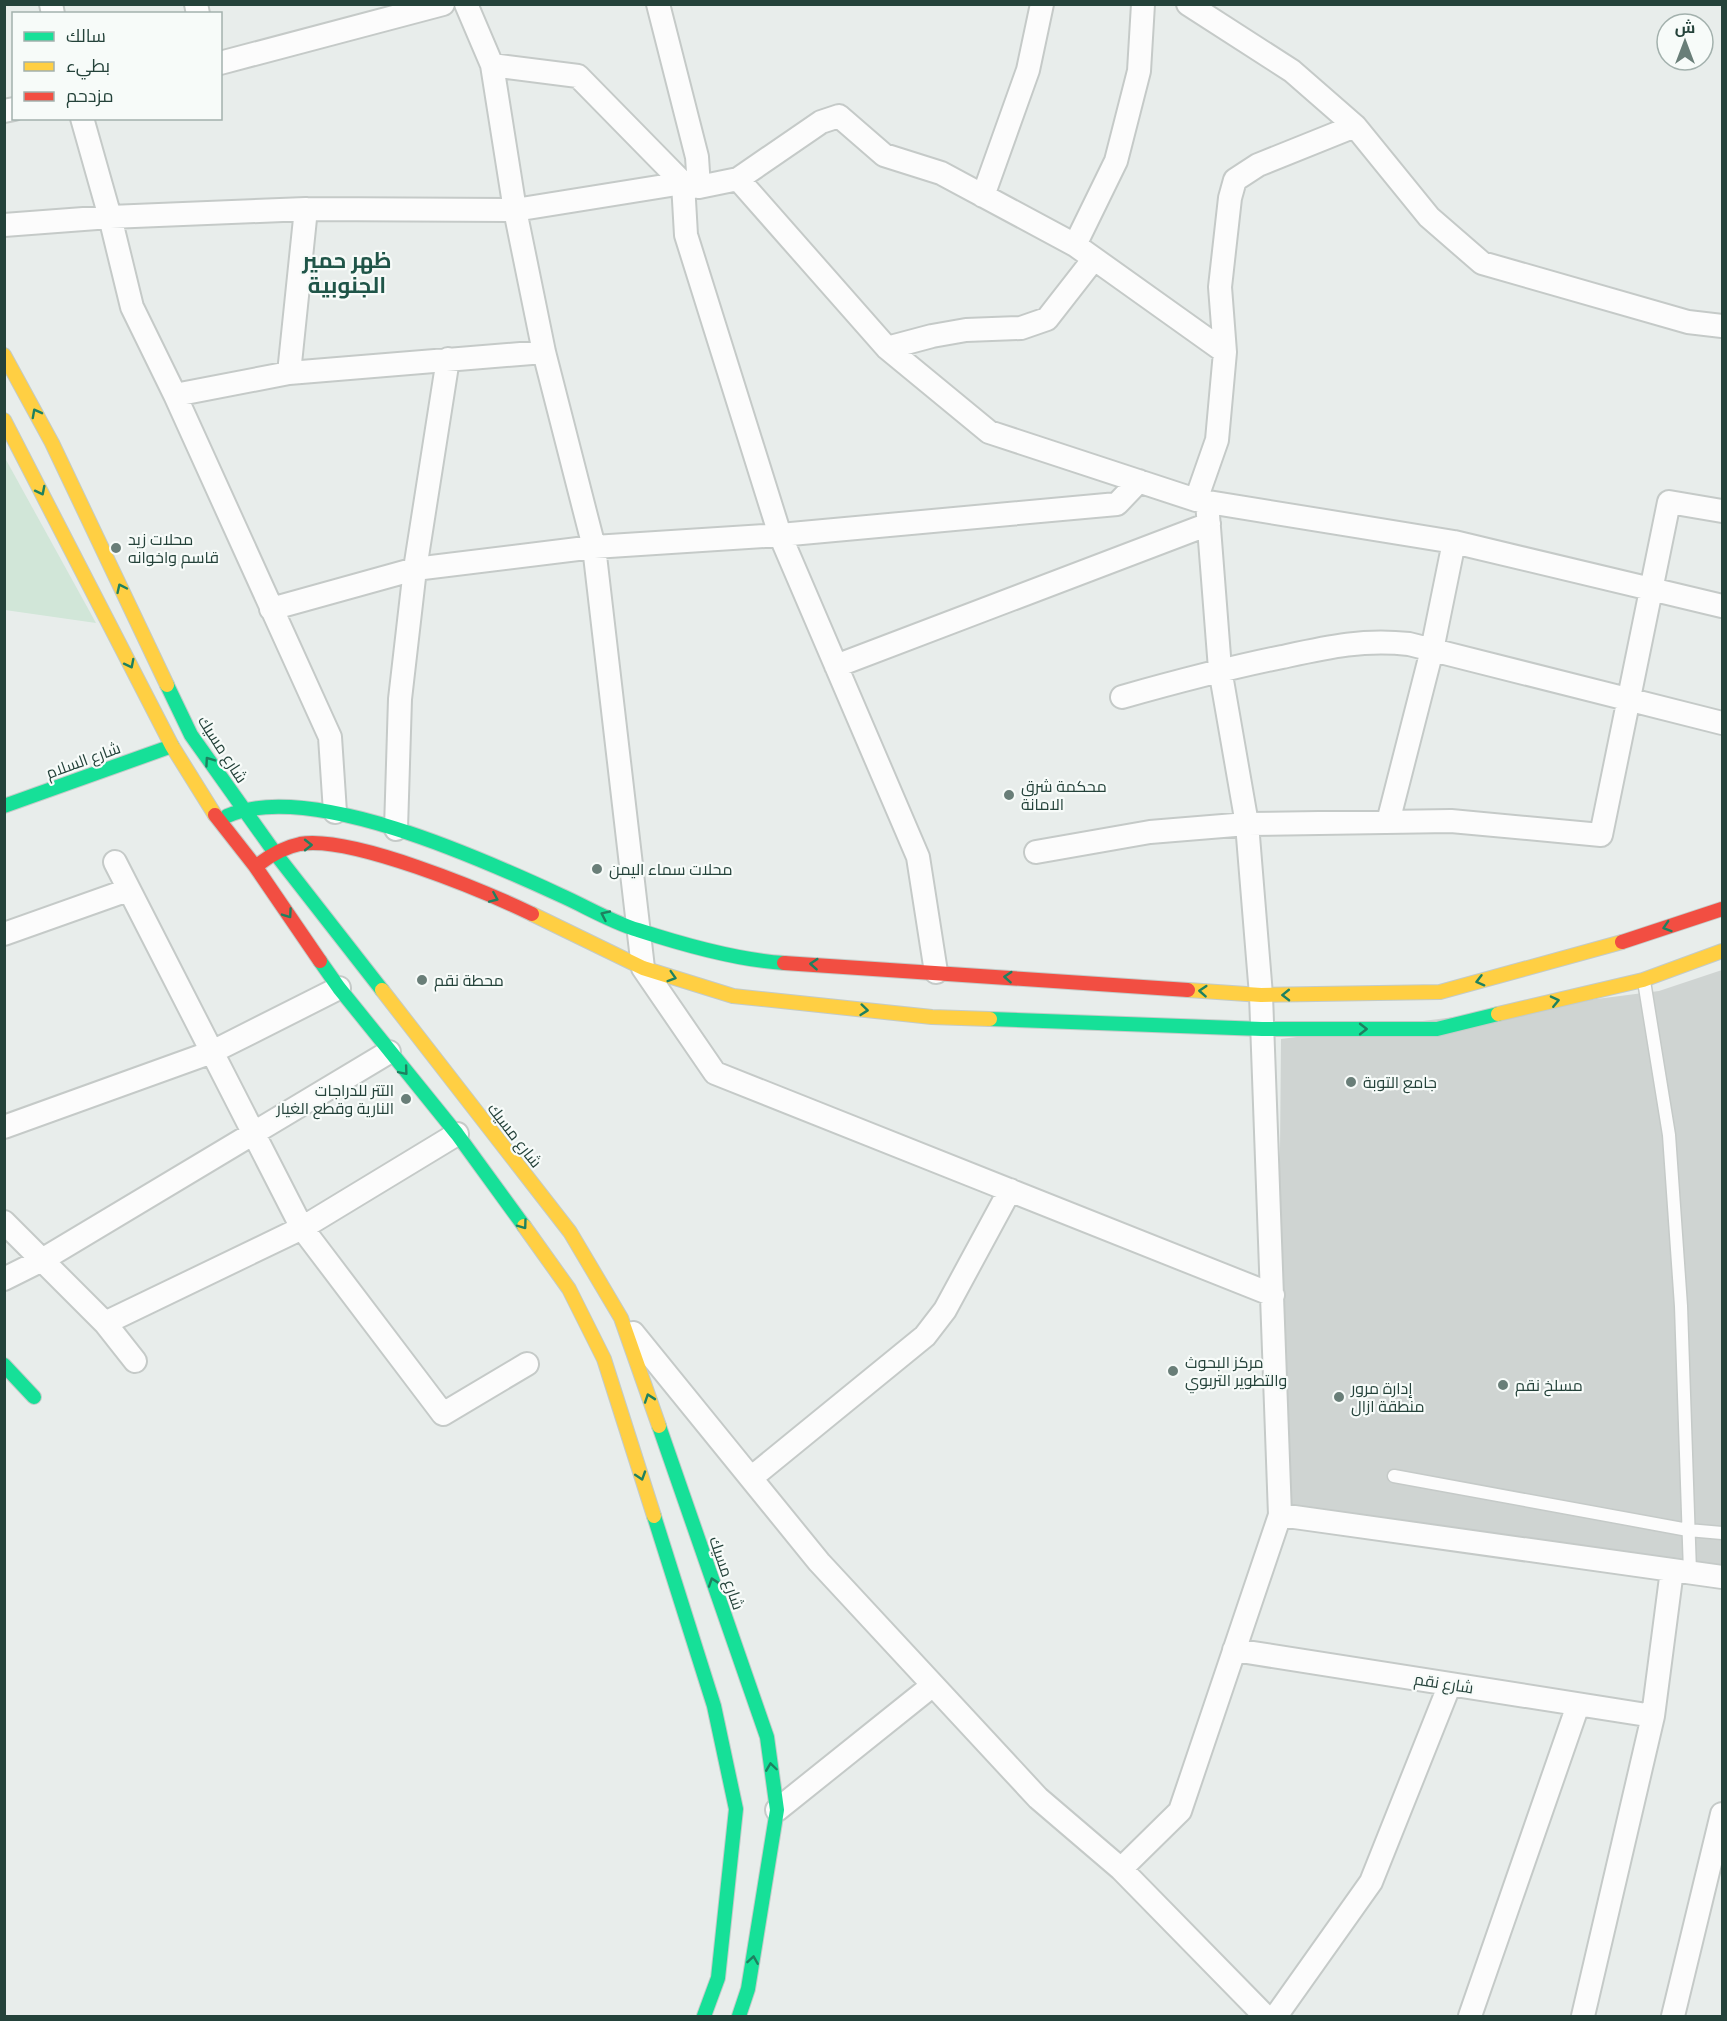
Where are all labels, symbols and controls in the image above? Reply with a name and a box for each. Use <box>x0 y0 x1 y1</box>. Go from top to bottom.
legend <box>12 12 222 120</box>
north arrow <box>1655 12 1715 72</box>
text: ش <box>1675 18 1695 37</box>
text: سالك <box>66 25 106 46</box>
text: بطيء <box>66 55 110 80</box>
text: مزدحم <box>66 85 114 108</box>
district label: ظهر حمير الجنوبية <box>301 248 392 299</box>
one-way arrow <box>32 408 43 419</box>
one-way arrow <box>34 484 46 495</box>
place label: محلات زيد قاسم واخوانه <box>128 530 219 569</box>
marker: محلات زيد قاسم واخوانه <box>109 541 123 555</box>
one-way arrow <box>117 583 129 594</box>
one-way arrow <box>123 658 135 669</box>
street label: شارع مسيك <box>192 712 251 788</box>
street label: شارع السلام <box>43 738 124 785</box>
one-way arrow <box>205 757 216 768</box>
place label: محكمة شرق الامانة <box>1021 777 1107 814</box>
marker: محكمة شرق الامانة <box>1002 788 1016 802</box>
one-way arrow <box>304 839 313 851</box>
place label: محلات سماء اليمن <box>609 860 733 880</box>
marker: محلات سماء اليمن <box>590 862 604 876</box>
one-way arrow <box>488 891 499 903</box>
one-way arrow <box>281 908 292 919</box>
one-way arrow <box>600 911 611 923</box>
one-way arrow <box>1662 920 1673 932</box>
one-way arrow <box>809 958 818 971</box>
one-way arrow <box>666 970 677 982</box>
place label: محطة نقم <box>434 971 504 992</box>
one-way arrow <box>1004 971 1013 984</box>
marker: محطة نقم <box>415 973 429 987</box>
one-way arrow <box>1475 974 1486 986</box>
one-way arrow <box>1198 985 1207 998</box>
one-way arrow <box>1282 989 1291 1001</box>
one-way arrow <box>1549 995 1559 1008</box>
one-way arrow <box>859 1003 868 1016</box>
one-way arrow <box>1358 1023 1367 1035</box>
one-way arrow <box>397 1064 408 1075</box>
place label: جامع التوبة <box>1363 1073 1437 1094</box>
marker: جامع التوبة <box>1344 1075 1358 1089</box>
place label: التتر للدراجات النارية وقطع الغيار <box>275 1081 394 1120</box>
marker: التتر للدراجات النارية وقطع الغيار <box>399 1092 413 1106</box>
street label: شارع مسيك <box>482 1099 546 1173</box>
one-way arrow <box>516 1219 527 1230</box>
place label: مركز البحوث والتطوير التربوي <box>1185 1353 1287 1394</box>
marker: مركز البحوث والتطوير التربوي <box>1166 1364 1180 1378</box>
place label: مسلخ نقم <box>1515 1376 1583 1397</box>
marker: مسلخ نقم <box>1496 1378 1510 1392</box>
place label: إدارة مرور منطقة ازال <box>1350 1379 1425 1417</box>
marker: إدارة مرور منطقة ازال <box>1332 1390 1346 1404</box>
one-way arrow <box>643 1393 656 1404</box>
one-way arrow <box>633 1470 646 1481</box>
street label: شارع مسيك <box>703 1534 748 1613</box>
one-way arrow <box>707 1577 720 1588</box>
street label: شارع نقم <box>1413 1669 1475 1700</box>
one-way arrow <box>766 1763 778 1772</box>
one-way arrow <box>746 1955 759 1965</box>

